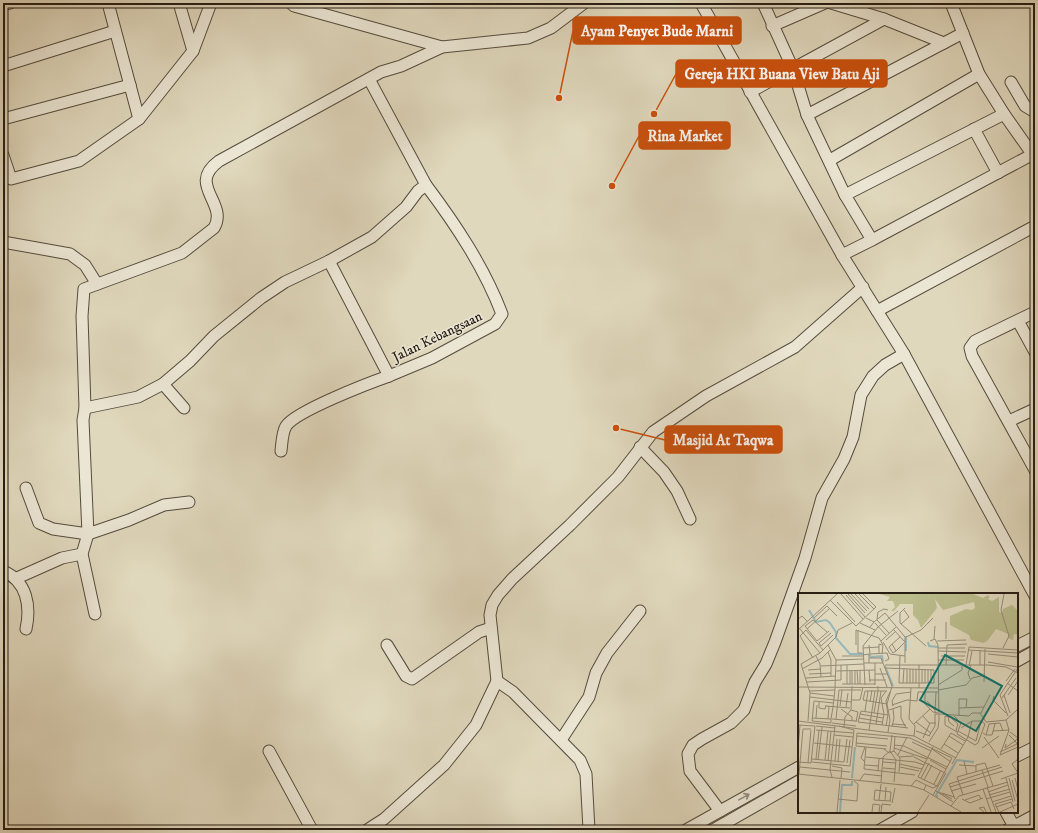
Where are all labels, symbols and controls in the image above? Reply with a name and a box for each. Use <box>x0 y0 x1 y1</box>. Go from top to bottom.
callout: Ayam Penyet Bude Marni <box>573 17 741 44</box>
text: Ayam Penyet Bude Marni <box>580 22 733 41</box>
callout: Gereja HKI Buana View Batu Aji <box>676 60 887 87</box>
text: Gereja HKI Buana View Batu Aji <box>684 65 880 84</box>
callout: Rina Market <box>639 122 730 149</box>
text: Rina Market <box>647 127 723 146</box>
street label: Jalan Kebangsaan <box>388 307 486 367</box>
callout: Masjid At Taqwa <box>665 426 782 453</box>
text: Masjid At Taqwa <box>673 431 774 451</box>
inset map <box>798 593 1018 813</box>
one-way arrow <box>738 793 750 801</box>

